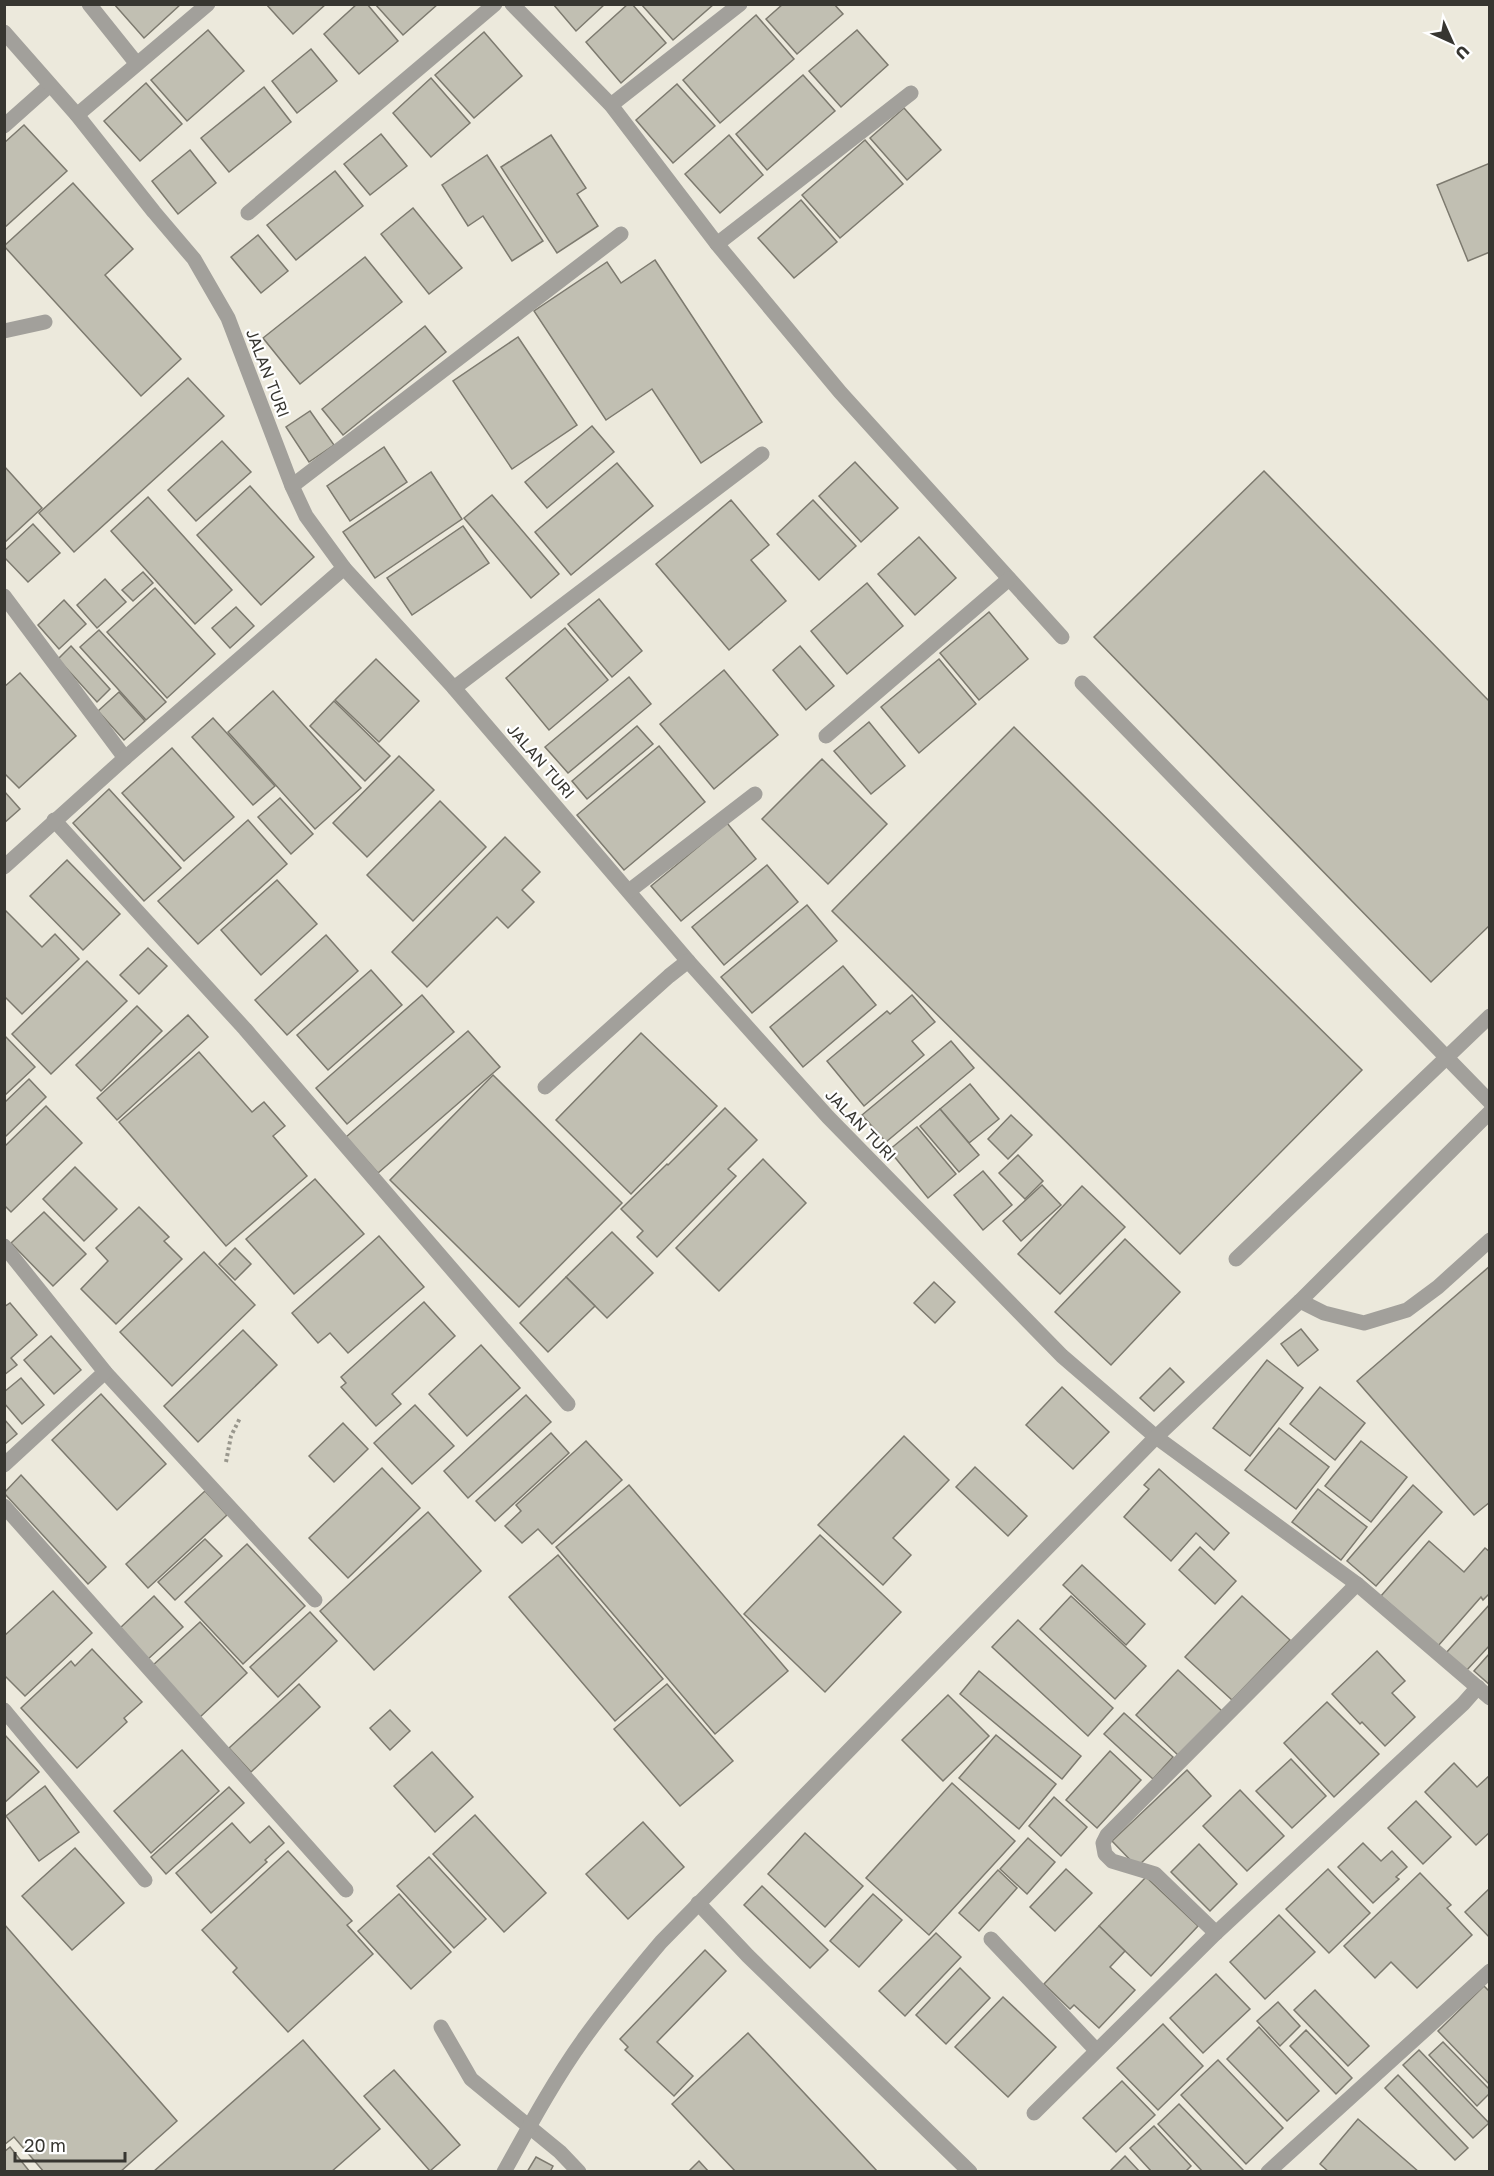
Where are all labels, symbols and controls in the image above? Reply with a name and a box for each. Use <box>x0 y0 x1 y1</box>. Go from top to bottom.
north arrow <box>1422 12 1482 72</box>
text: U <box>1451 41 1474 64</box>
street label: JALAN TURI <box>242 326 294 420</box>
street label: JALAN TURI <box>503 719 579 803</box>
street label: JALAN TURI <box>821 1085 901 1165</box>
scale bar <box>15 2125 124 2163</box>
text: 20 m <box>24 2134 66 2156</box>

